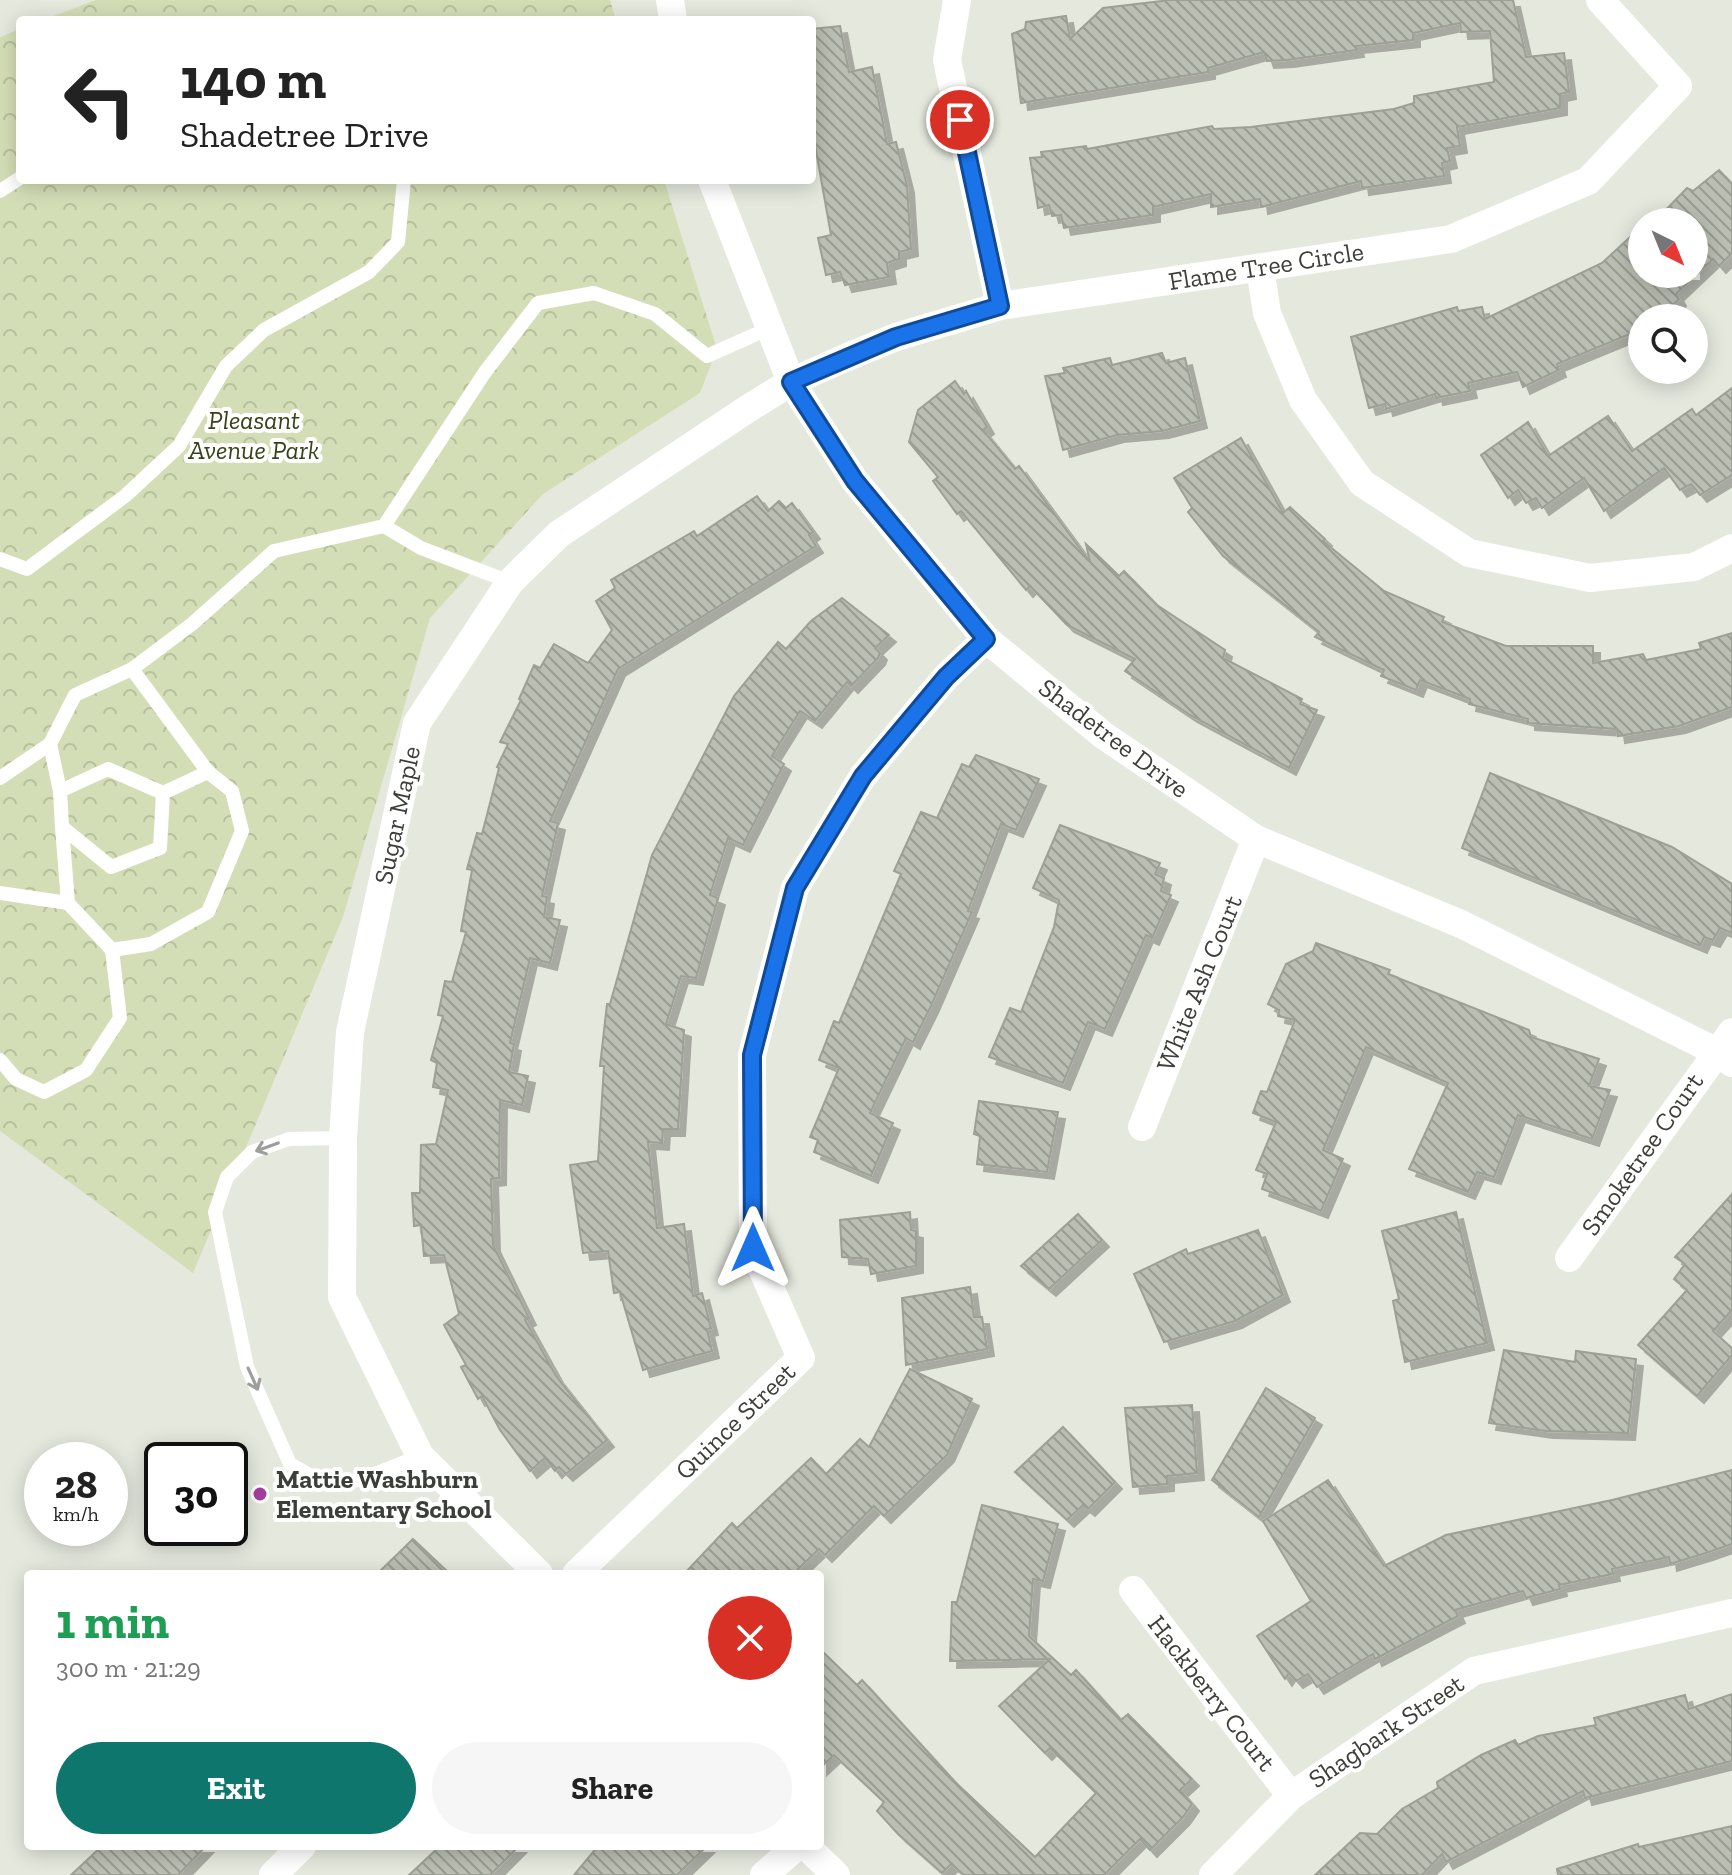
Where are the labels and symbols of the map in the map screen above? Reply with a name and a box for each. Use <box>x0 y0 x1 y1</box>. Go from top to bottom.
pin <box>926 86 994 154</box>
north arrow <box>1628 208 1708 288</box>
street label: Flame Tree Circle <box>1166 235 1366 297</box>
park label: Pleasant Avenue Park <box>188 404 319 466</box>
street label: Shadetree Drive <box>1033 671 1195 805</box>
street label: Sugar Maple <box>367 743 427 887</box>
street label: White Ash Court <box>1149 890 1249 1076</box>
street label: Smoketree Court <box>1574 1066 1710 1241</box>
one-way arrow <box>255 1140 280 1155</box>
position arrow <box>711 1206 795 1290</box>
street label: Quince Street <box>668 1356 802 1486</box>
one-way arrow <box>246 1366 261 1391</box>
speed limit sign: 30 <box>144 1442 248 1546</box>
place label: Mattie Washburn Elementary School <box>276 1463 492 1525</box>
marker: Mattie Washburn Elementary School <box>251 1485 269 1503</box>
street label: Hackberry Court <box>1141 1609 1283 1778</box>
street label: Shagbark Street <box>1302 1667 1470 1795</box>

